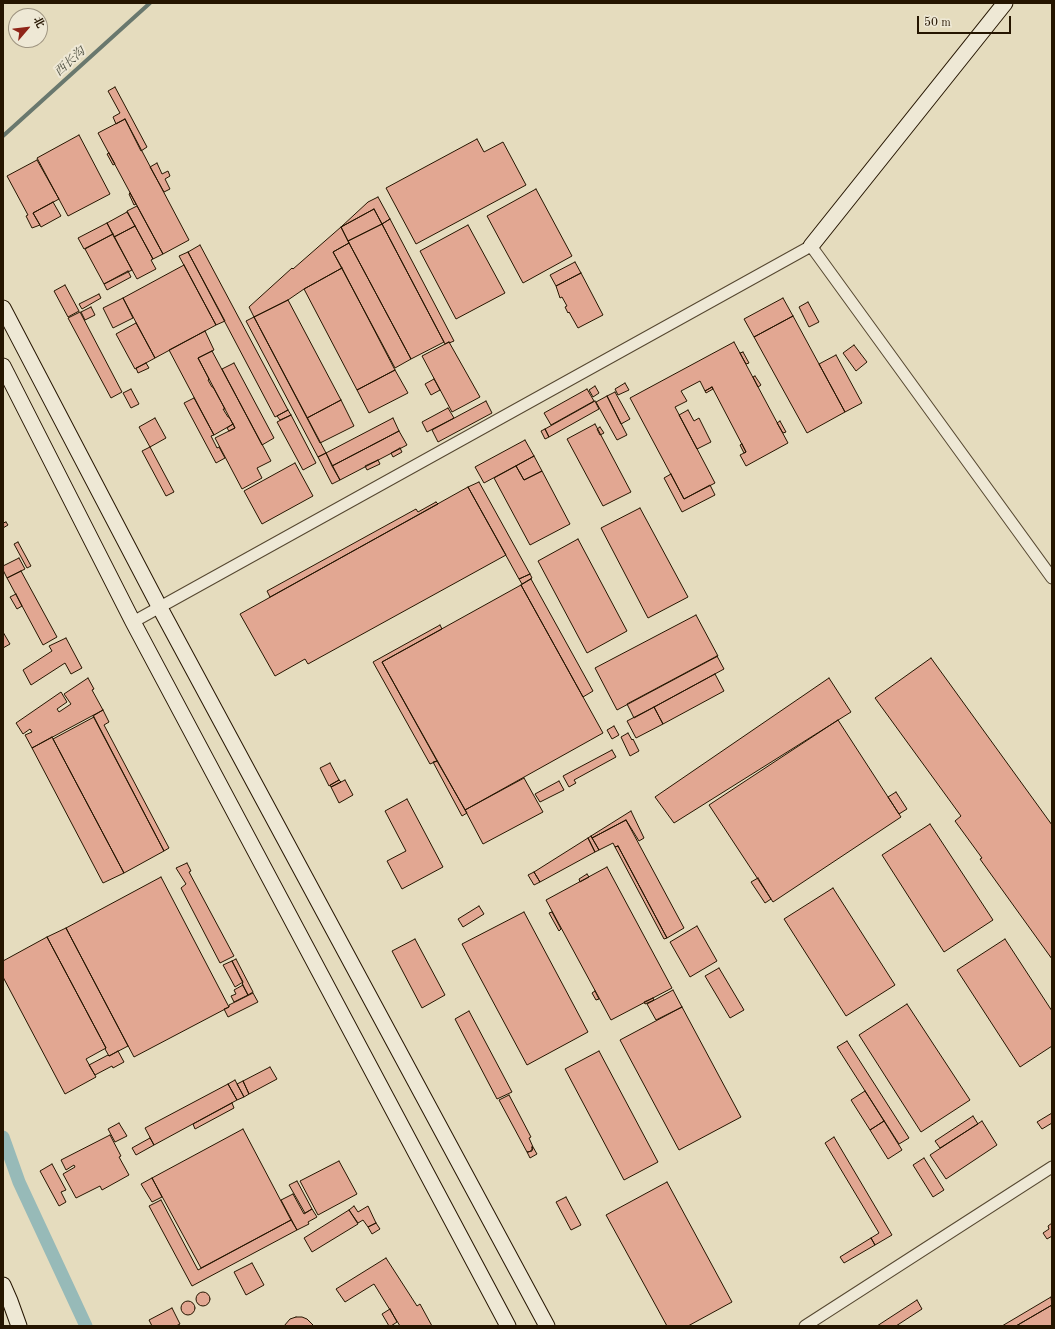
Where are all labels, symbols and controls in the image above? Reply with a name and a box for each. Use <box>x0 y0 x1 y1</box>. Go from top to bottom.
north arrow <box>8 8 48 48</box>
scale bar <box>919 8 1013 34</box>
text: 北 <box>31 15 46 30</box>
text: 50 m <box>924 17 951 29</box>
water label: 西长沟 <box>52 45 88 79</box>

